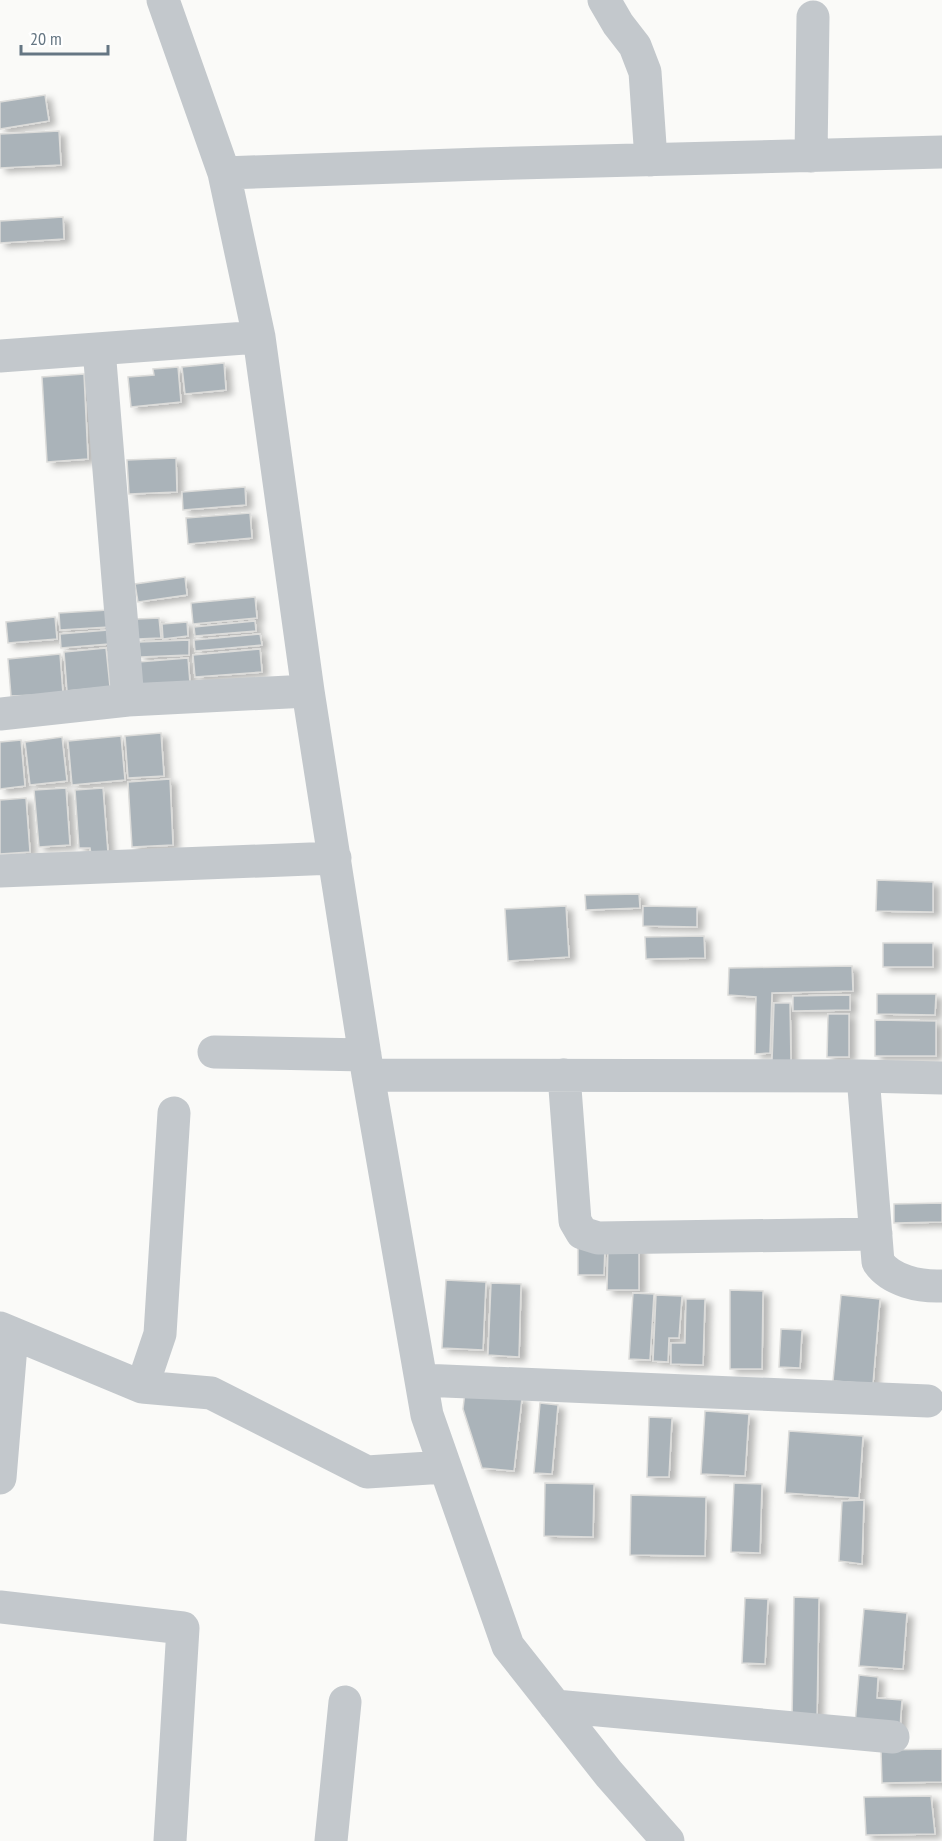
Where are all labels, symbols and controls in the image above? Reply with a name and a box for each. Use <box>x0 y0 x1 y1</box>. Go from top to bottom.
scale bar <box>21 18 108 56</box>
text: 20 m <box>30 27 62 50</box>

